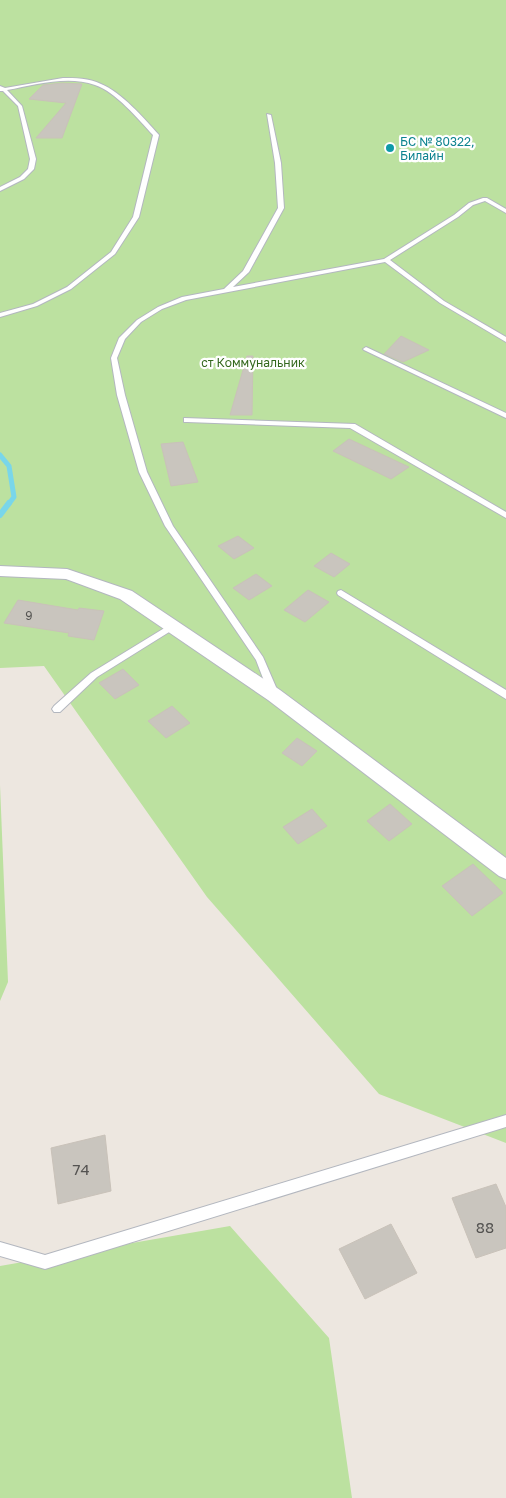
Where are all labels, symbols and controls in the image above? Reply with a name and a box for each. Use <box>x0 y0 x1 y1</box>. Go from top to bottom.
place label: БС № 80322, Билайн <box>400 134 475 163</box>
marker: БС № 80322, Билайн <box>384 142 396 154</box>
park label: ст Коммунальник <box>201 355 305 370</box>
house number: 9 <box>25 608 33 623</box>
house number: 74 <box>72 1160 90 1178</box>
house number: 88 <box>476 1218 494 1236</box>

